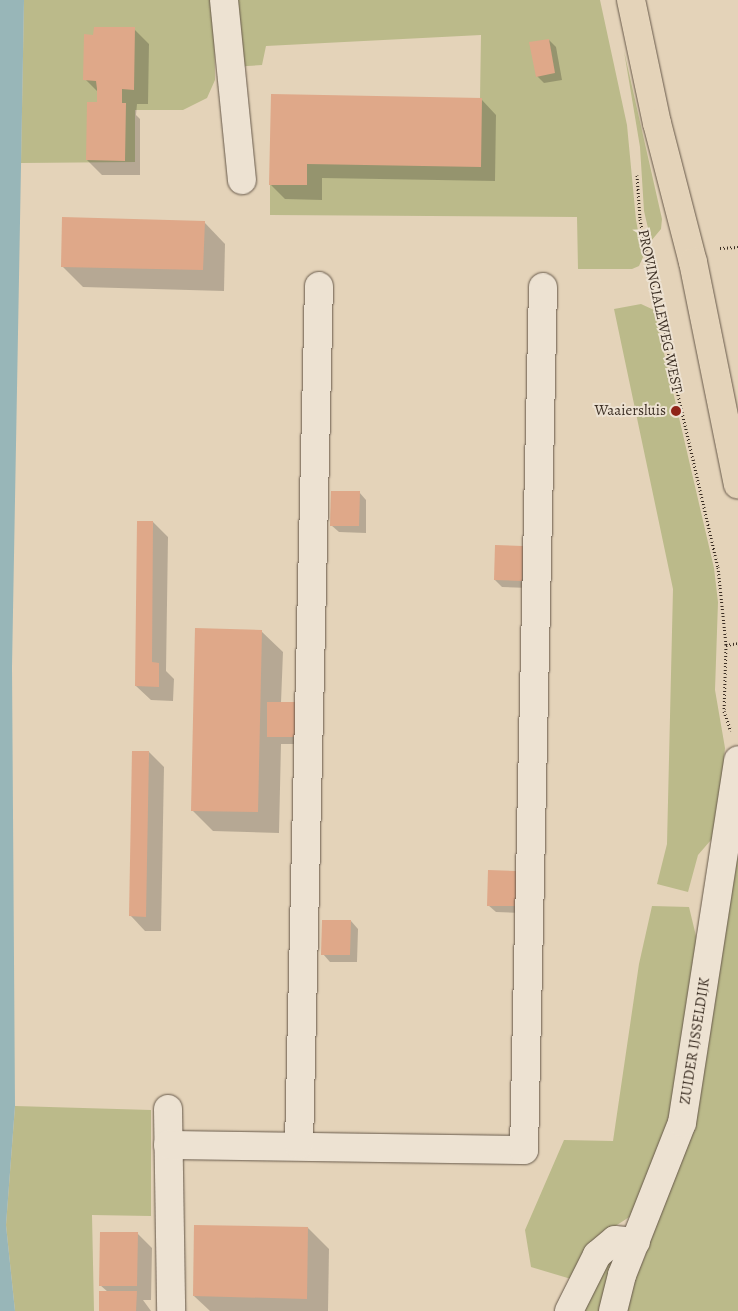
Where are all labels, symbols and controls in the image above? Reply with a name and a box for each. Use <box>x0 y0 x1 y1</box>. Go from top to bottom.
street label: PROVINCIALEWEG WEST <box>634 228 686 394</box>
place label: Waaiersluis <box>594 402 666 420</box>
marker: Waaiersluis <box>670 405 682 417</box>
street label: ZUIDER IJSSELDIJK <box>676 976 714 1106</box>

